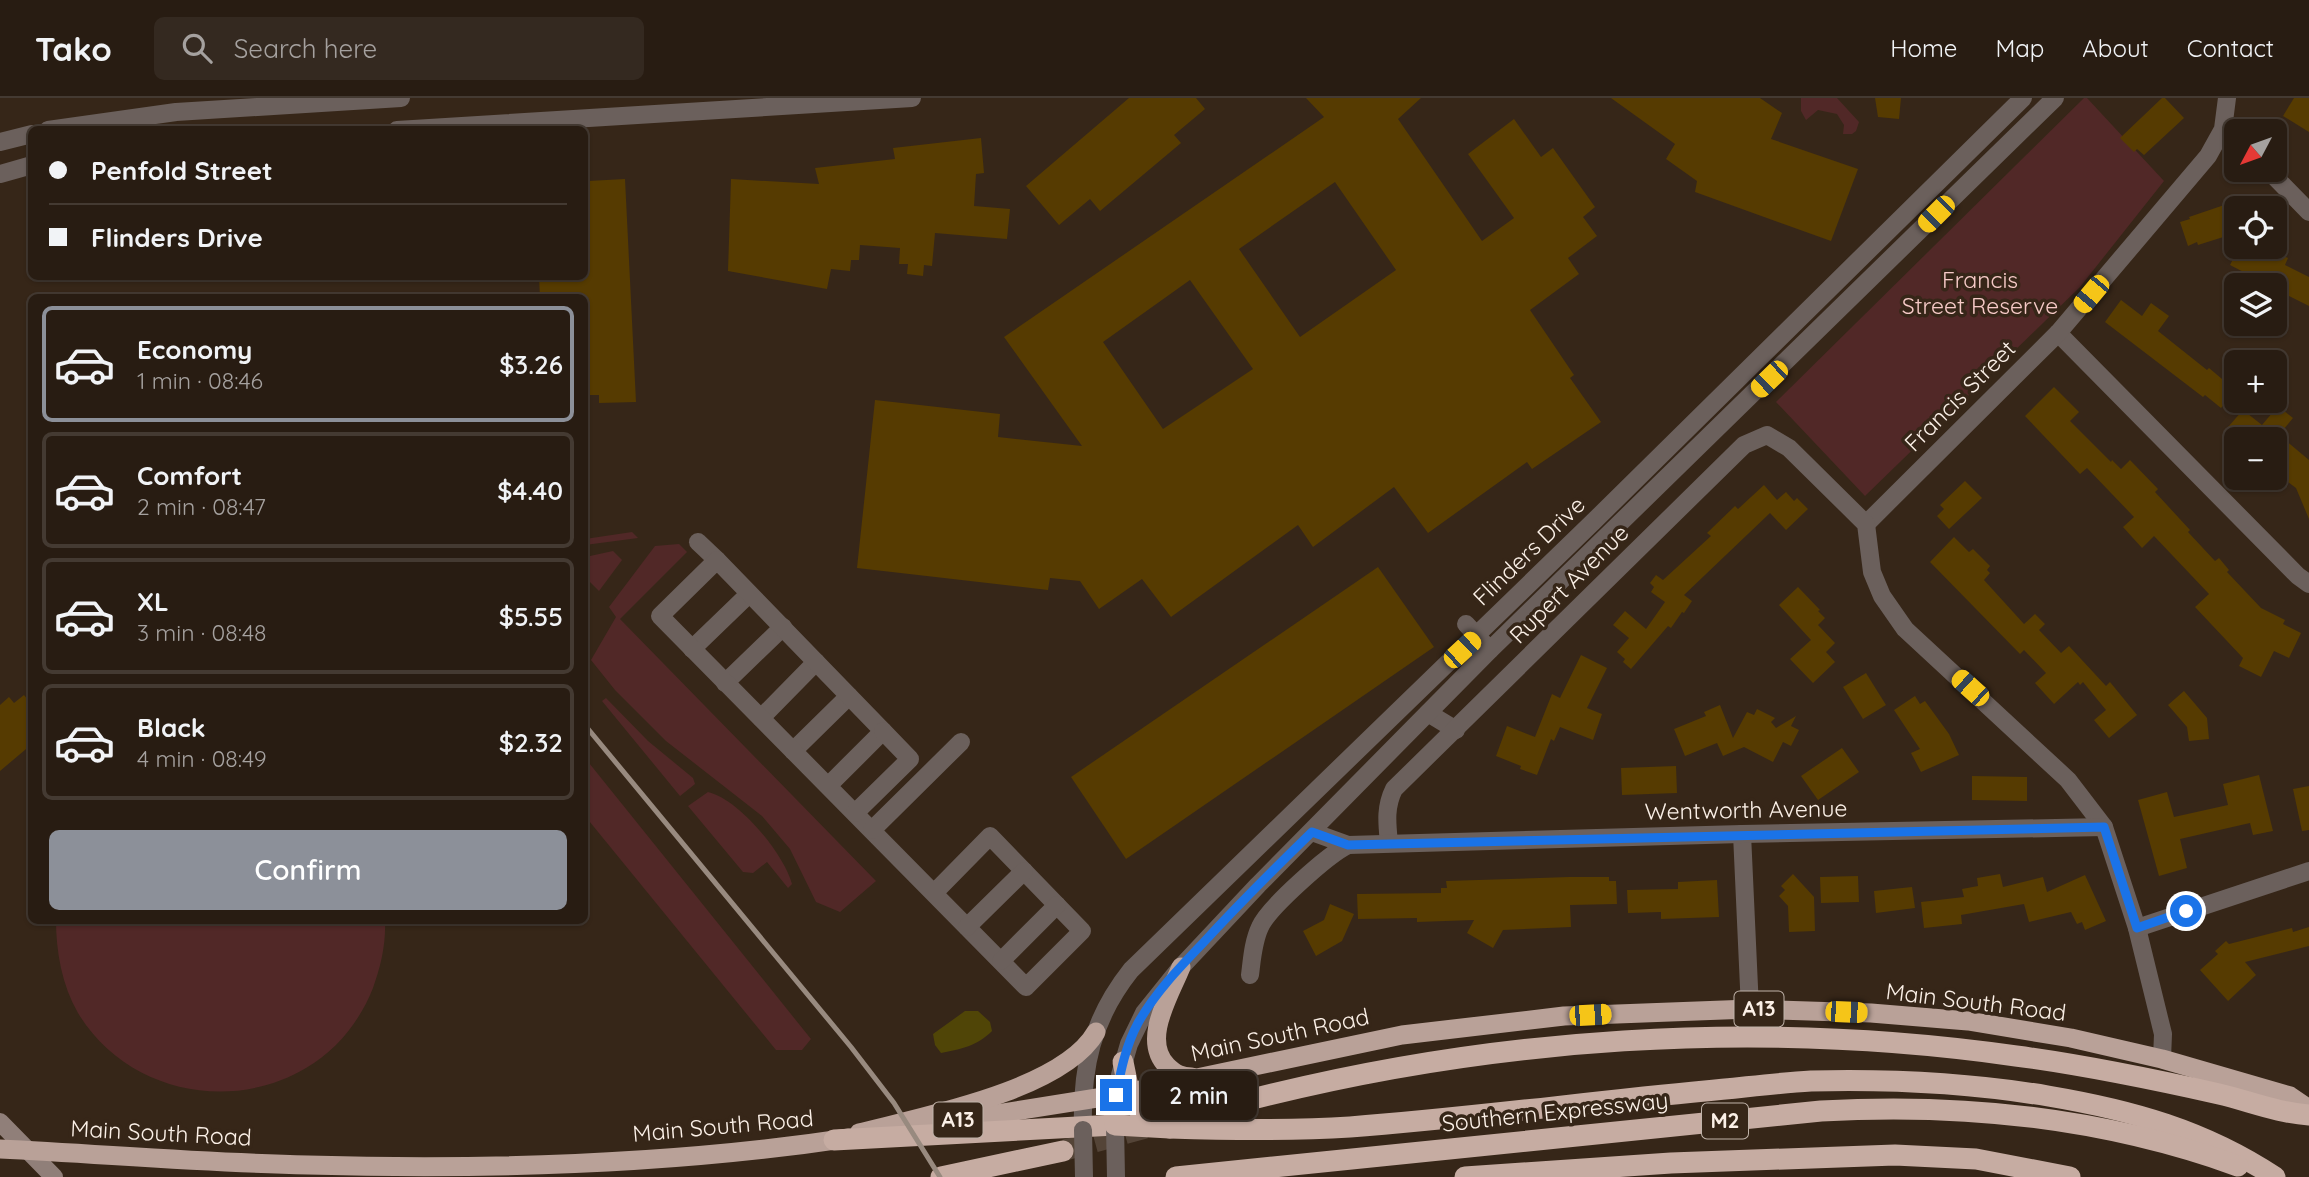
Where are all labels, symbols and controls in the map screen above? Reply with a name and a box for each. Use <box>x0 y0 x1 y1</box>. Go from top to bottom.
search box <box>154 17 644 80</box>
text: Tako <box>35 28 112 69</box>
icon: search <box>178 29 216 67</box>
text: Search here <box>234 32 377 65</box>
text: Home <box>1890 33 1957 63</box>
text: Map <box>1995 33 2044 63</box>
text: About <box>2082 33 2149 63</box>
text: Contact <box>2187 33 2274 63</box>
north arrow <box>2224 119 2287 182</box>
map controls <box>2224 119 2287 490</box>
text: Penfold Street <box>91 154 273 187</box>
car <box>1914 192 1959 236</box>
button: locate <box>2224 196 2287 259</box>
text: Flinders Drive <box>91 221 263 254</box>
park label: Francis Street Reserve <box>1902 265 2058 320</box>
car <box>2070 271 2113 317</box>
button: layers <box>2224 273 2287 336</box>
icon: car <box>53 333 116 396</box>
text: Economy <box>137 333 252 366</box>
street label: Francis Street <box>1898 334 2021 457</box>
text: $3.26 <box>499 348 563 381</box>
button: + <box>2224 350 2287 413</box>
car <box>1747 357 1792 401</box>
text: 1 min · 08:46 <box>137 366 263 395</box>
button: − <box>2224 427 2287 490</box>
icon: car <box>53 459 116 522</box>
text: Comfort <box>137 459 242 492</box>
text: $4.40 <box>497 474 563 507</box>
street label: Flinders Drive <box>1467 490 1591 611</box>
text: 2 min · 08:47 <box>137 492 266 521</box>
street label: Rupert Avenue <box>1503 518 1634 649</box>
icon: car <box>53 585 116 648</box>
text: XL <box>137 585 169 618</box>
text: $5.55 <box>499 600 563 633</box>
text: 3 min · 08:48 <box>137 618 267 647</box>
car <box>1440 628 1485 672</box>
car <box>1948 666 1993 710</box>
icon: car <box>53 711 116 774</box>
text: Black <box>137 711 206 744</box>
text: $2.32 <box>499 726 563 759</box>
text: 4 min · 08:49 <box>137 744 267 773</box>
street label: Wentworth Avenue <box>1644 793 1848 826</box>
button: Confirm <box>49 830 567 910</box>
route start <box>2170 895 2202 927</box>
street label: Main South Road <box>1884 976 2068 1027</box>
road number: A13 <box>1734 992 1784 1026</box>
street label: Main South Road <box>1188 1001 1372 1068</box>
car <box>1825 1001 1868 1023</box>
car <box>1569 1003 1612 1027</box>
callout: 2 min <box>1140 1070 1256 1119</box>
route end <box>1100 1079 1132 1111</box>
text: 2 min <box>1169 1081 1229 1110</box>
street label: Southern Expressway <box>1440 1085 1670 1138</box>
road number: A13 <box>934 1102 982 1138</box>
street label: Main South Road <box>631 1103 815 1148</box>
road number: M2 <box>1702 1104 1748 1138</box>
street label: Main South Road <box>70 1113 252 1152</box>

